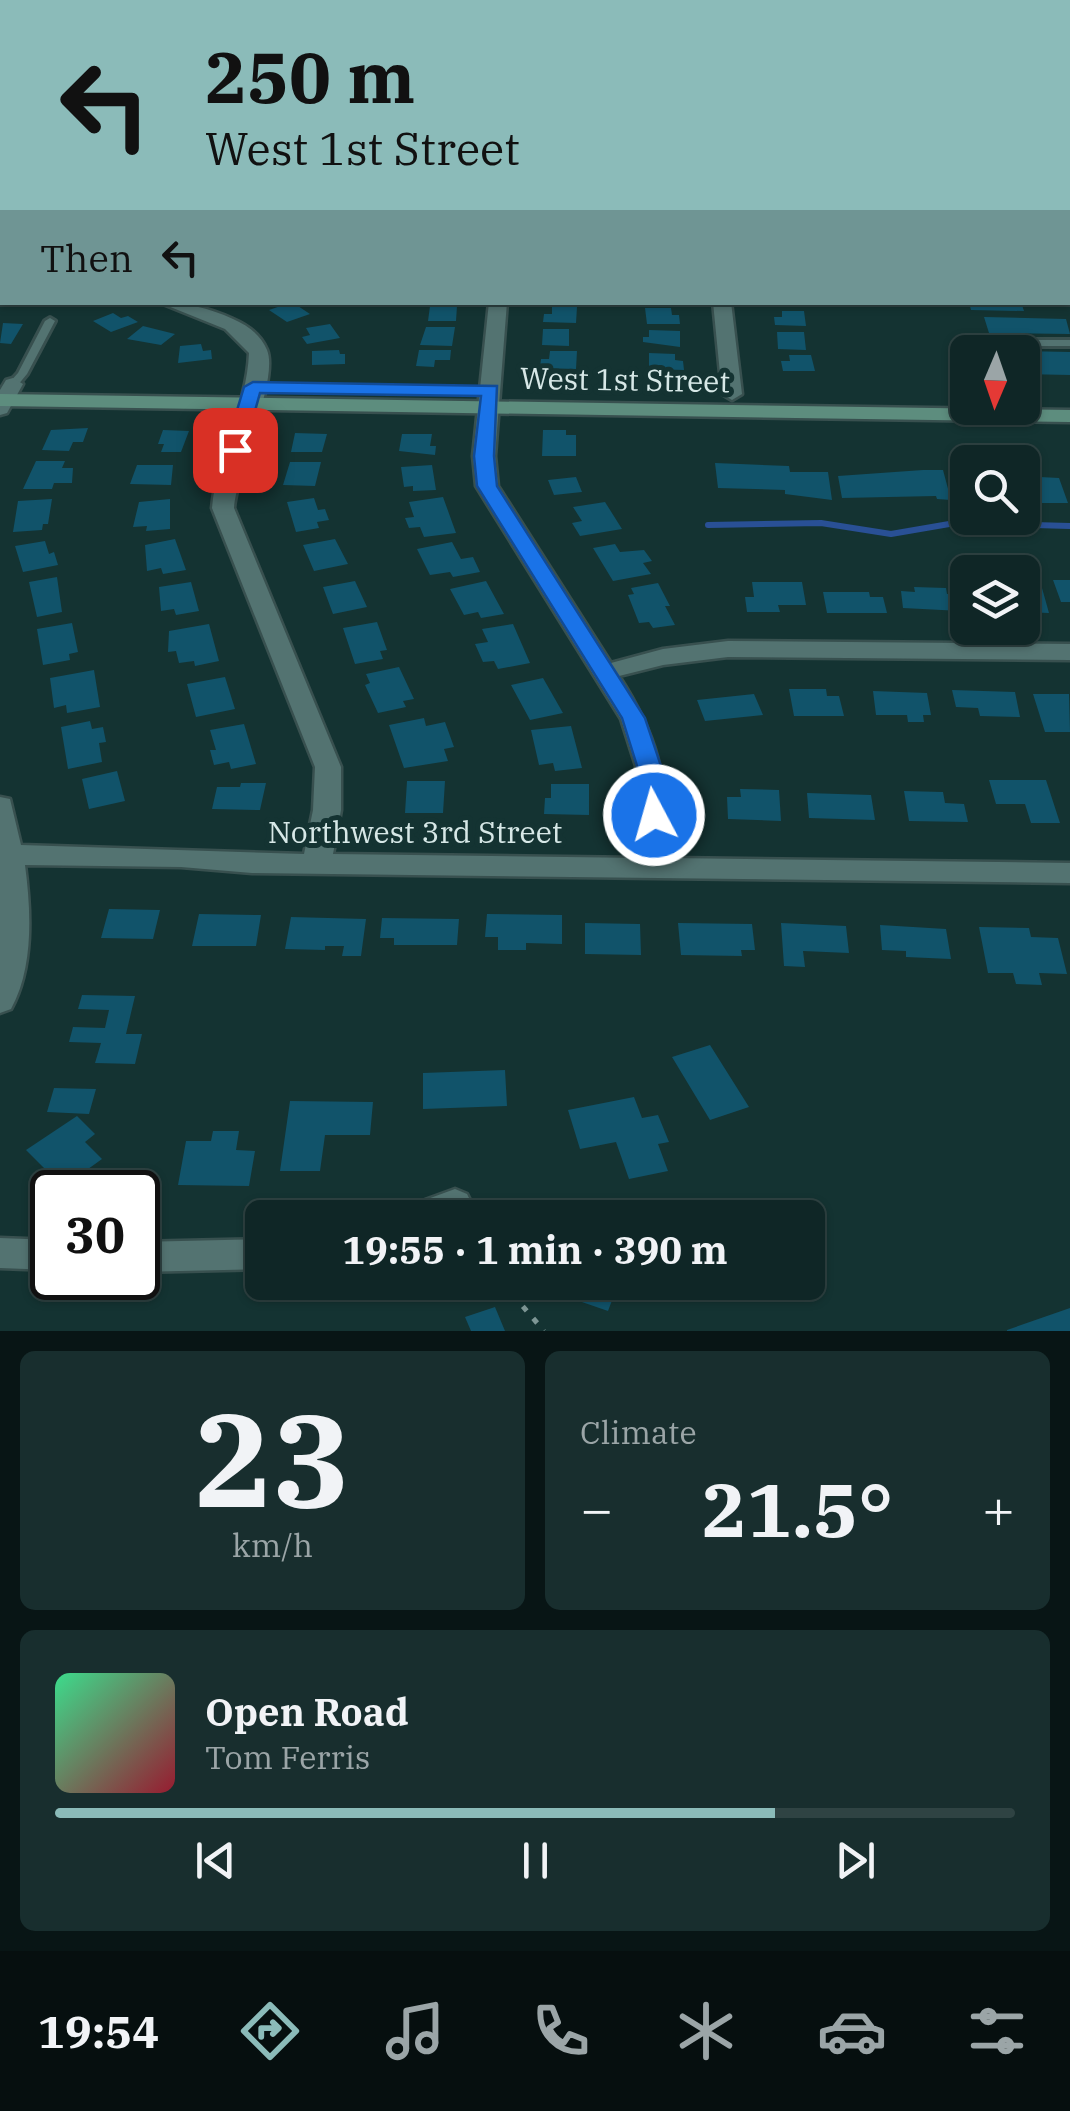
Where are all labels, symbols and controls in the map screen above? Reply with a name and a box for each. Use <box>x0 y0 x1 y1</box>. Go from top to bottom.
text: 250 m <box>205 31 415 122</box>
icon: left <box>40 40 170 170</box>
text: West 1st Street <box>205 119 520 177</box>
icon: left <box>153 230 208 285</box>
text: Then <box>40 233 133 282</box>
north arrow <box>950 335 1040 425</box>
map controls <box>950 335 1040 645</box>
street label: West 1st Street <box>520 358 730 400</box>
pin <box>193 408 278 493</box>
icon: arrive <box>208 423 263 478</box>
button: search <box>950 445 1040 535</box>
button: layers <box>950 555 1040 645</box>
position arrow <box>602 763 706 867</box>
street label: Northwest 3rd Street <box>268 812 562 851</box>
speed limit sign: 30 <box>30 1170 160 1300</box>
text: 19:55 · 1 min · 390 m <box>342 1225 728 1274</box>
text: 23 <box>194 1374 351 1543</box>
text: Climate <box>580 1411 697 1453</box>
text: 21.5° <box>702 1460 893 1558</box>
text: − <box>580 1473 613 1544</box>
text: + <box>982 1473 1015 1544</box>
text: km/h <box>232 1524 313 1566</box>
text: Open Road <box>205 1687 409 1736</box>
text: Tom Ferris <box>205 1736 370 1778</box>
icon: previous <box>188 1833 243 1888</box>
icon: pause <box>508 1833 563 1888</box>
icon: next <box>828 1833 883 1888</box>
icon: directions <box>235 1996 305 2066</box>
icon: music <box>380 1996 450 2066</box>
icon: phone <box>526 1996 596 2066</box>
icon: climate <box>671 1996 741 2066</box>
icon: car <box>817 1996 887 2066</box>
icon: filters <box>962 1996 1032 2066</box>
text: 19:54 <box>38 2002 159 2060</box>

